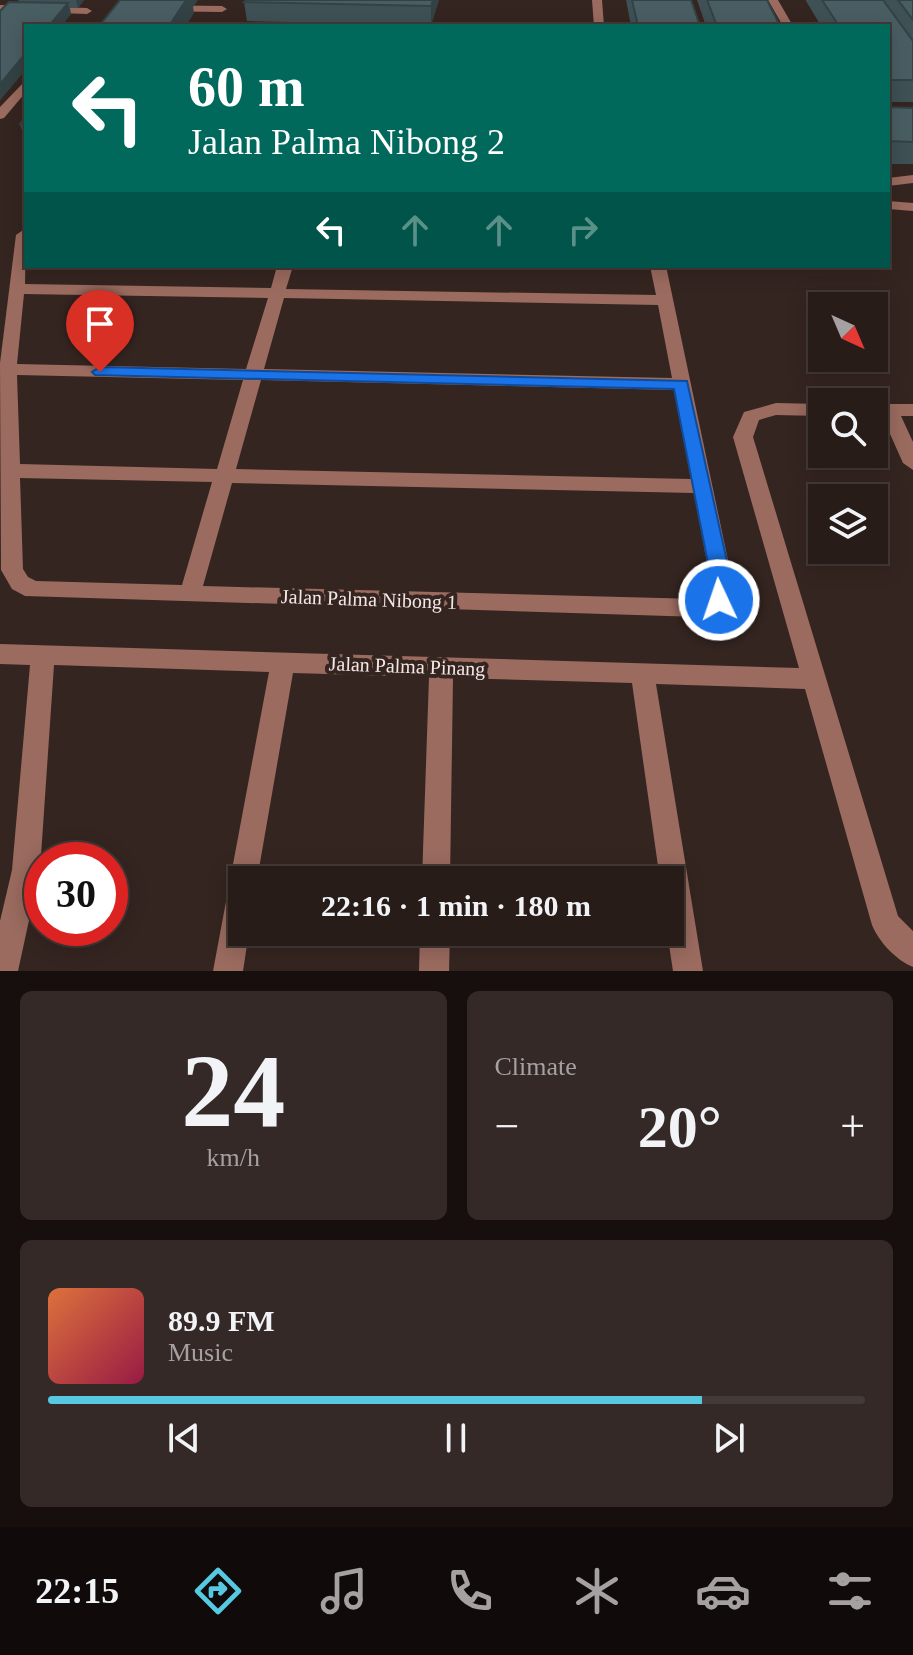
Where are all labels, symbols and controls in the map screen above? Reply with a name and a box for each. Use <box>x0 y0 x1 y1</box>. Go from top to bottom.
icon: left <box>56 56 160 160</box>
text: 60 m <box>188 56 305 118</box>
text: Jalan Palma Nibong 2 <box>188 122 505 162</box>
icon: left <box>309 208 353 252</box>
icon: ahead <box>393 208 437 252</box>
icon: ahead <box>477 208 521 252</box>
icon: right <box>561 208 605 252</box>
pin <box>66 290 134 372</box>
north arrow <box>808 292 888 372</box>
map controls <box>808 292 888 564</box>
icon: arrive <box>78 302 122 346</box>
button: search <box>808 388 888 468</box>
button: layers <box>808 484 888 564</box>
position arrow <box>677 558 761 642</box>
street label: Jalan Palma Nibong 1 <box>281 585 457 614</box>
street label: Jalan Palma Pinang <box>328 652 486 681</box>
speed limit sign: 30 <box>24 842 128 946</box>
text: 22:16 · 1 min · 180 m <box>321 889 591 922</box>
text: 24 <box>181 1033 285 1148</box>
text: Climate <box>495 1052 577 1081</box>
text: 20° <box>638 1094 722 1160</box>
text: − <box>495 1102 519 1151</box>
text: + <box>840 1102 865 1151</box>
text: km/h <box>207 1143 260 1172</box>
text: 89.9 FM <box>168 1304 275 1337</box>
text: Music <box>168 1338 233 1367</box>
icon: previous <box>162 1416 206 1460</box>
icon: pause <box>434 1416 478 1460</box>
icon: next <box>707 1416 751 1460</box>
icon: directions <box>190 1563 246 1619</box>
icon: music <box>316 1563 372 1619</box>
icon: phone <box>442 1563 498 1619</box>
icon: climate <box>569 1563 625 1619</box>
icon: car <box>695 1563 751 1619</box>
icon: filters <box>822 1563 878 1619</box>
text: 22:15 <box>35 1571 119 1611</box>

